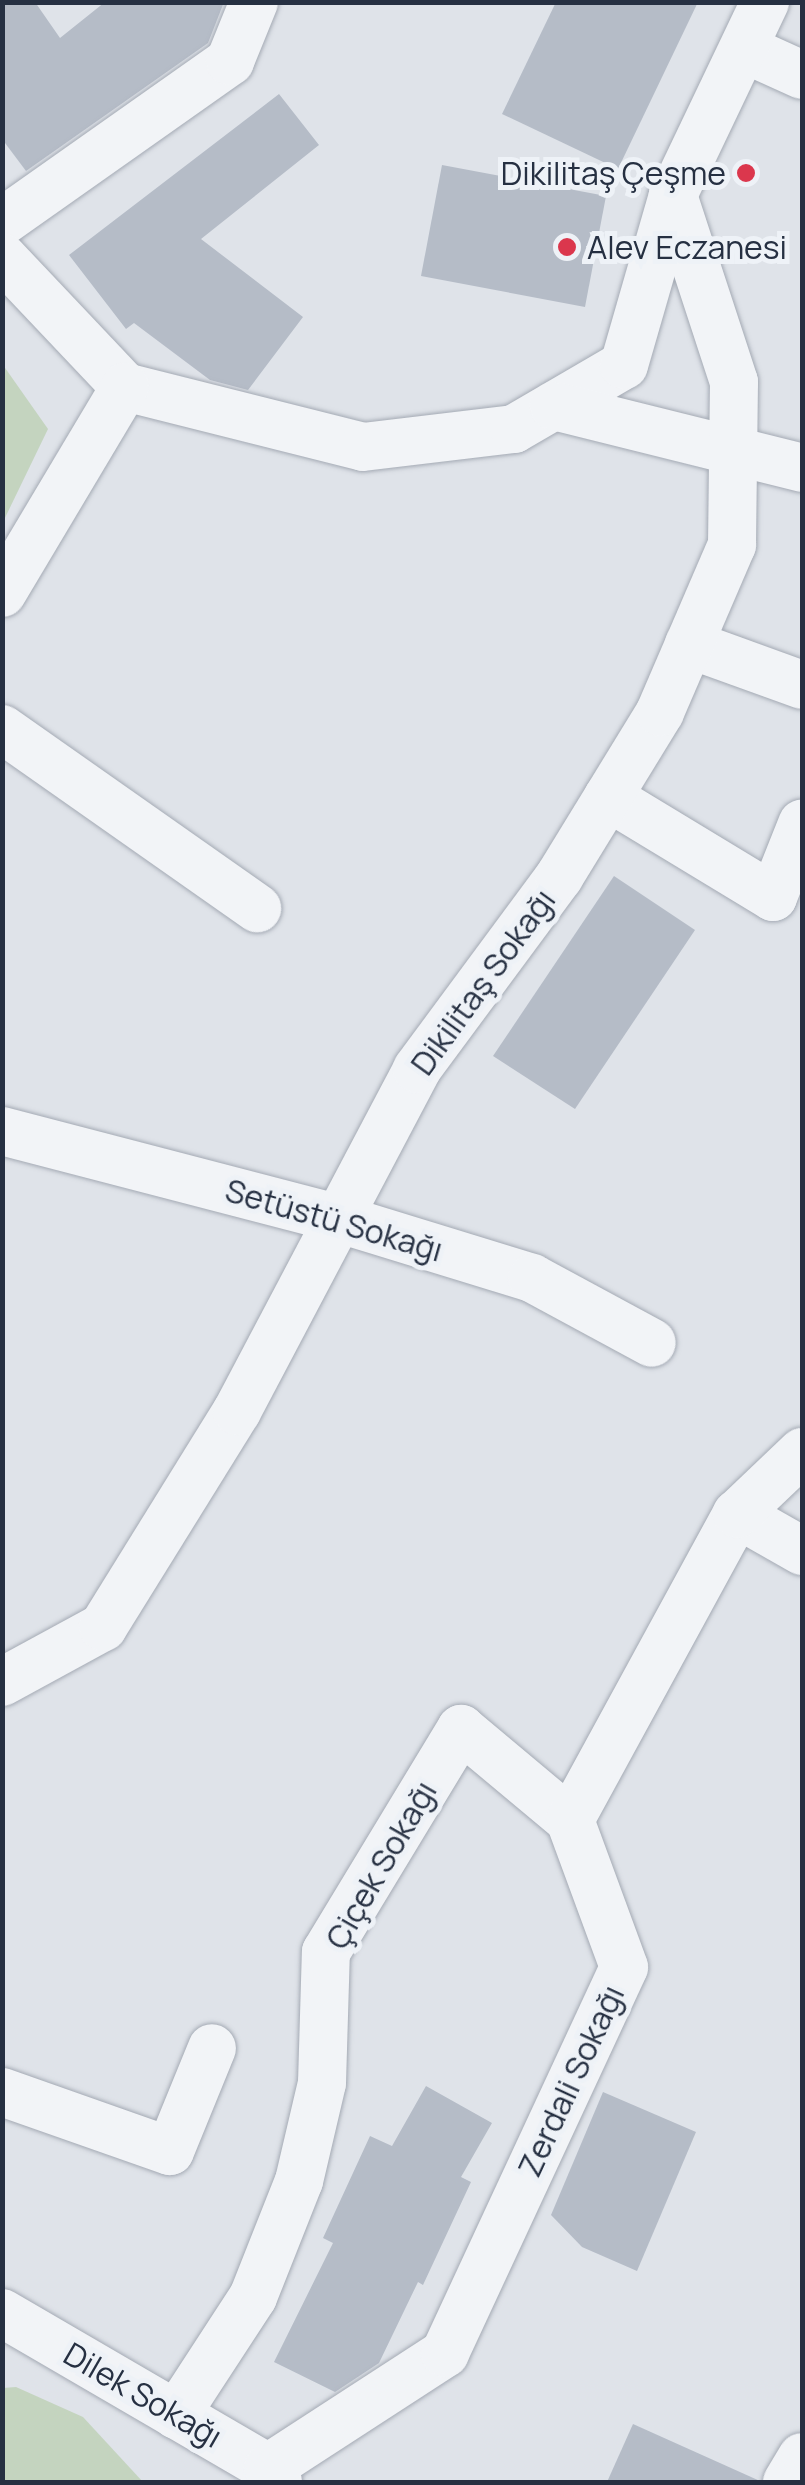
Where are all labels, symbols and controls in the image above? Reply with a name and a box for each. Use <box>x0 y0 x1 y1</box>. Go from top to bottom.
place label: Dikilitaş Çeşme <box>501 154 726 192</box>
marker: Dikilitaş Çeşme <box>735 162 757 184</box>
place label: Alev Eczanesi <box>587 228 787 266</box>
marker: Alev Eczanesi <box>556 236 578 258</box>
street label: Dikilitaş Sokağı <box>403 882 563 1082</box>
street label: Setüstü Sokağı <box>221 1171 447 1269</box>
street label: Çiçek Sokağı <box>318 1774 444 1956</box>
street label: Zerdali Sokağı <box>510 1979 632 2183</box>
street label: Dilek Sokağı <box>57 2334 229 2456</box>

